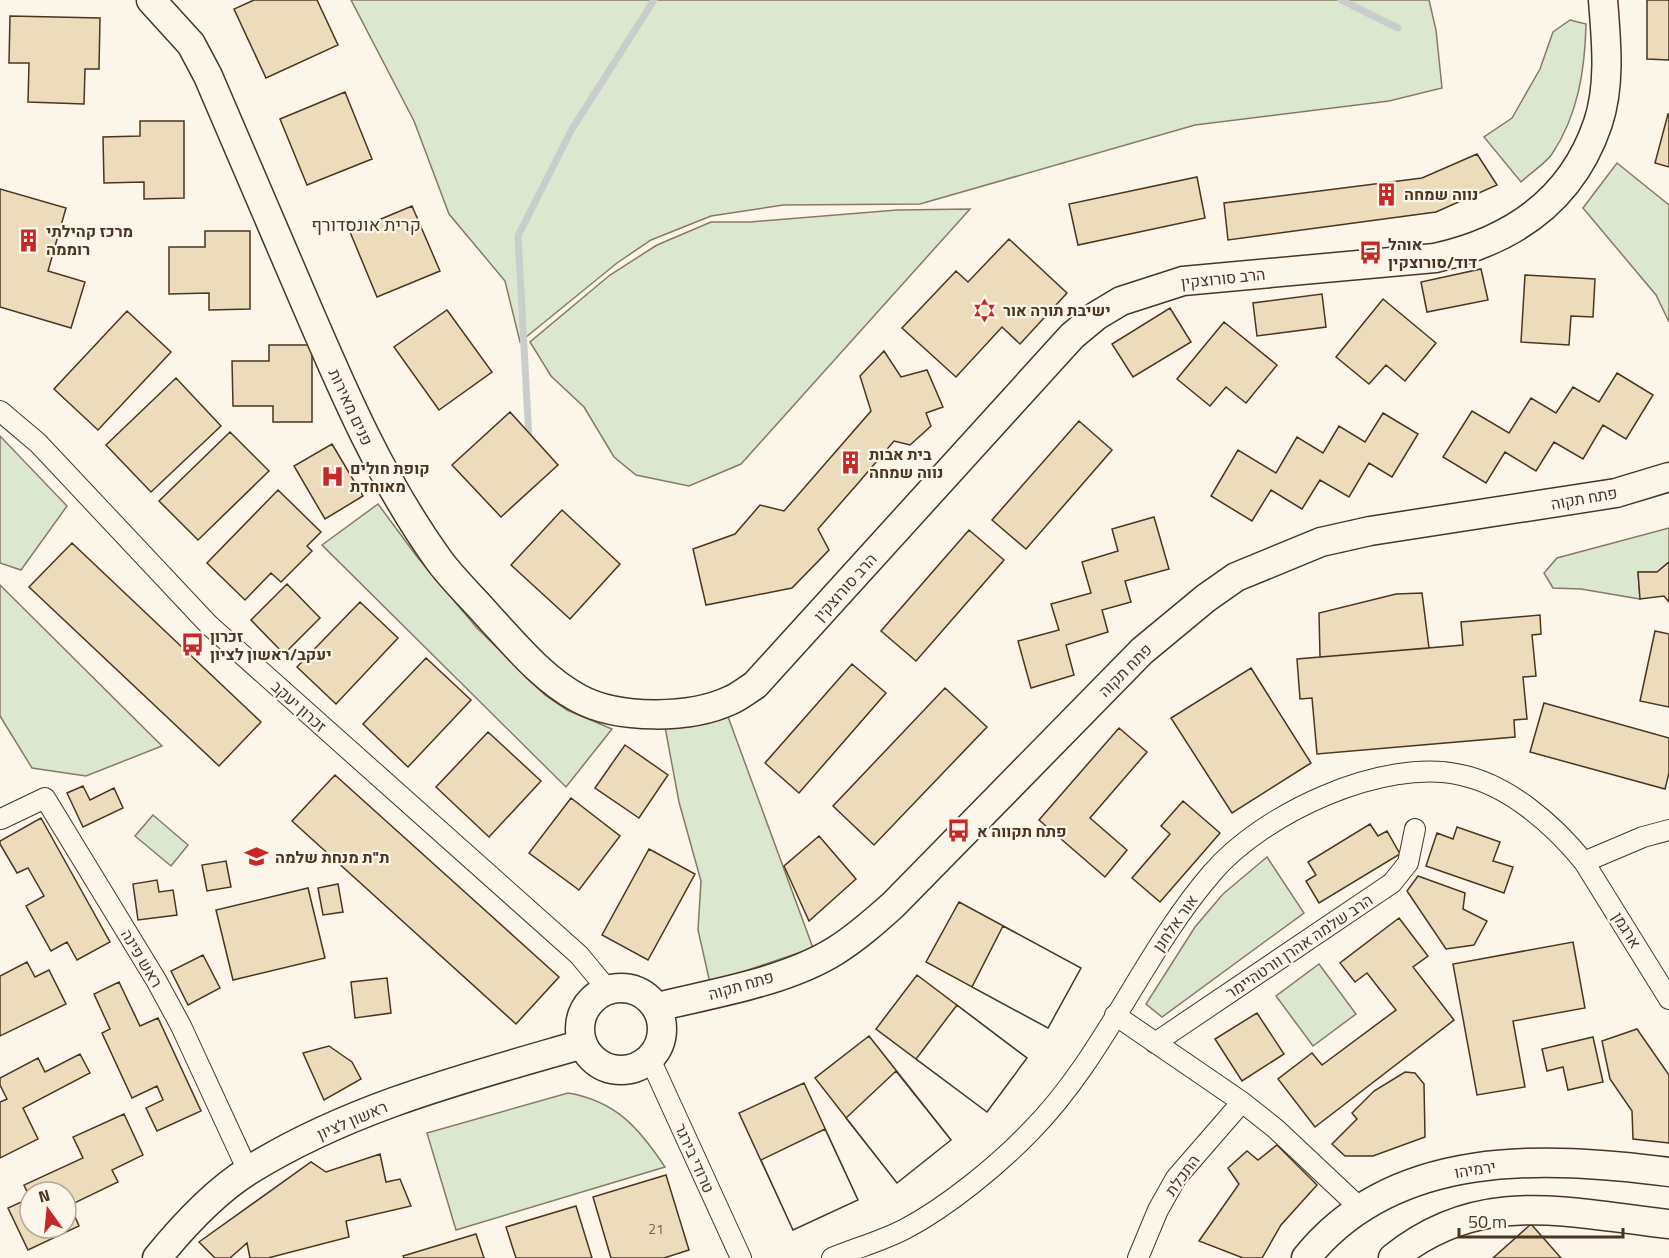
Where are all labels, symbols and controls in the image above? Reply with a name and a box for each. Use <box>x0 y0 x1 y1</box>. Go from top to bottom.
building icon: נווה שמחה <box>1373 181 1399 207</box>
place label: נווה שמחה <box>1404 182 1478 206</box>
district label: קרית אונסדורף <box>311 211 421 238</box>
place label: מרכז קהילתי רוממה <box>46 219 133 261</box>
building icon: מרכז קהילתי רוממה <box>15 227 41 253</box>
place label: אוהל דוד/סורוצקין <box>1388 232 1477 274</box>
bus stop icon: אוהל דוד/סורוצקין <box>1357 240 1383 266</box>
street label: הרב סורוצקין <box>1180 262 1266 294</box>
synagogue icon: ישיבת תורה אור <box>972 297 998 323</box>
place label: ישיבת תורה אור <box>1003 298 1111 322</box>
street label: פנים מאירות <box>323 365 379 449</box>
place label: בית אבות נווה שמחה <box>869 442 943 484</box>
building icon: בית אבות נווה שמחה <box>838 450 864 476</box>
place label: קופת חולים מאוחדת <box>350 456 430 498</box>
hospital icon: קופת חולים מאוחדת <box>319 464 345 490</box>
street label: פתח תקוה <box>1549 480 1619 516</box>
street label: הרב סורוצקין <box>808 547 882 627</box>
place label: זכרון יעקב/ראשון לציון <box>210 624 332 666</box>
bus stop icon: זכרון יעקב/ראשון לציון <box>179 632 205 658</box>
street label: פתח תקוה <box>1093 638 1157 702</box>
street label: זכרון יעקב <box>266 675 332 738</box>
bus stop icon: פתח תקווה א <box>946 818 972 844</box>
place label: פתח תקווה א <box>977 819 1067 843</box>
school or university icon: ת"ת מנחת שלמה <box>244 844 270 870</box>
place label: ת"ת מנחת שלמה <box>275 845 390 869</box>
street label: הרב שלמה אהרן וורטהיימר <box>1221 888 1377 1004</box>
street label: אור אלחנן <box>1147 890 1203 956</box>
street label: ארגמן <box>1606 907 1648 953</box>
street label: ראש פינה <box>115 924 169 992</box>
street label: פתח תקוה <box>705 964 777 1006</box>
street label: ראשון לציון <box>313 1094 391 1146</box>
street label: טרודי בירגר <box>669 1119 721 1197</box>
street label: התכלת <box>1159 1149 1205 1201</box>
street label: ירמיהו <box>1452 1154 1498 1184</box>
north arrow <box>18 1180 78 1240</box>
text: N <box>36 1182 53 1209</box>
scale bar <box>1459 1201 1622 1239</box>
text: 50 m <box>1468 1208 1507 1235</box>
house number: 21 <box>648 1218 664 1239</box>

